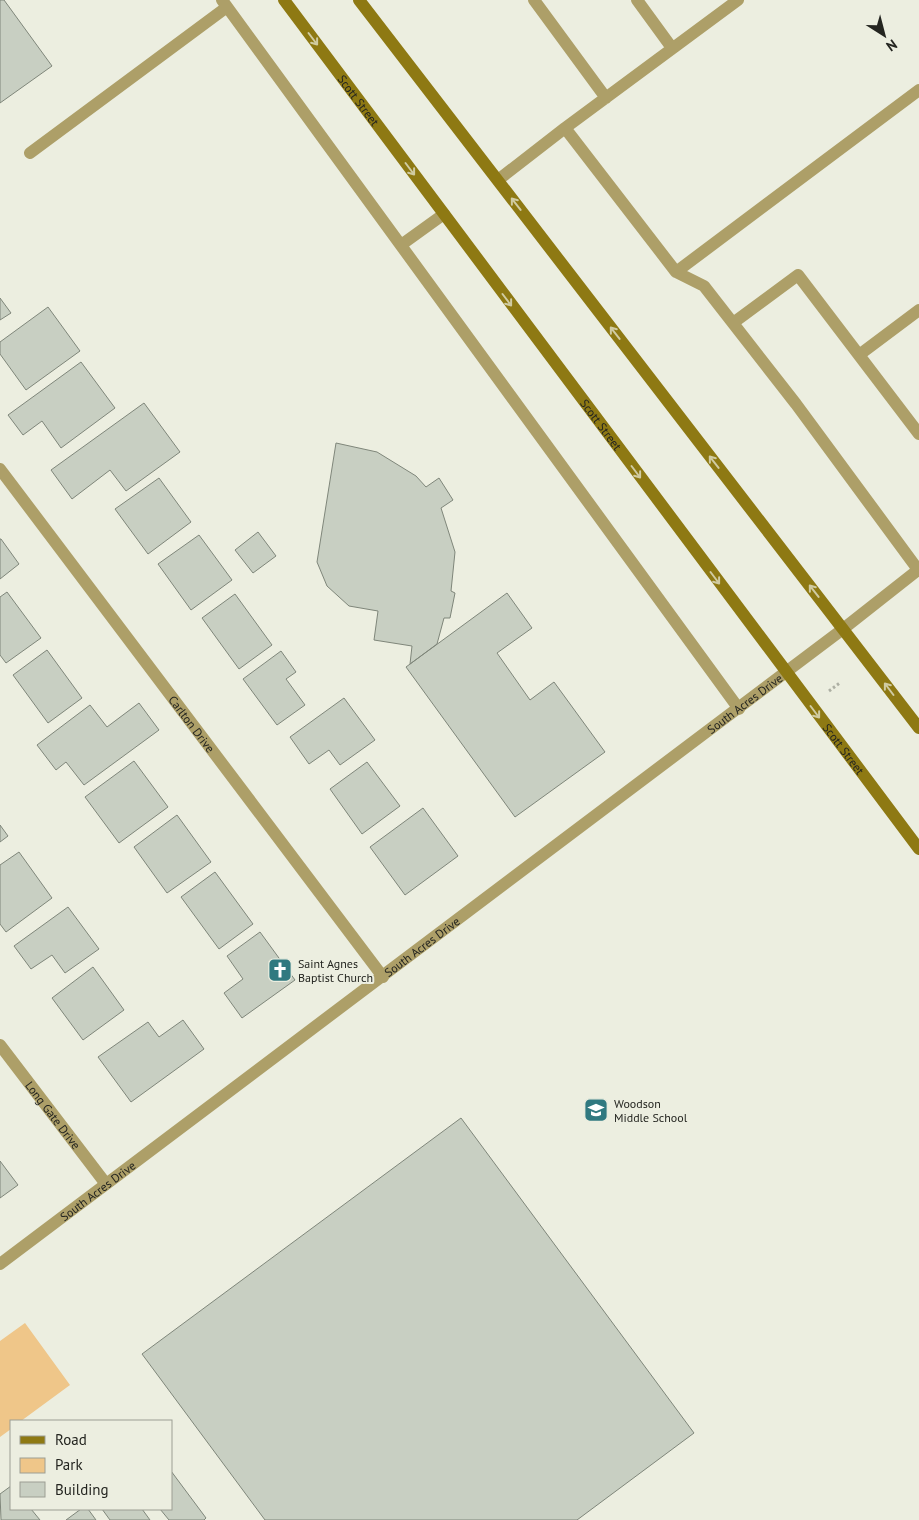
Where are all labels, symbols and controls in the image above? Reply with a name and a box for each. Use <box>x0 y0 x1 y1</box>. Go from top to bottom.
north arrow <box>859 10 909 60</box>
one-way arrow <box>307 32 318 45</box>
text: N <box>883 36 901 56</box>
street label: Scott Street <box>335 72 383 129</box>
one-way arrow <box>405 162 415 176</box>
one-way arrow <box>511 197 521 211</box>
one-way arrow <box>502 293 512 307</box>
one-way arrow <box>610 327 621 340</box>
street label: Scott Street <box>577 396 625 453</box>
one-way arrow <box>709 456 720 469</box>
one-way arrow <box>631 465 641 479</box>
one-way arrow <box>710 571 720 585</box>
one-way arrow <box>808 585 819 598</box>
street label: South Acres Drive <box>704 670 785 736</box>
one-way arrow <box>884 683 895 696</box>
street label: Carlton Drive <box>166 692 218 755</box>
one-way arrow <box>810 705 820 719</box>
street label: Scott Street <box>820 720 868 777</box>
street label: South Acres Drive <box>381 913 462 980</box>
place label: Saint Agnes Baptist Church <box>298 956 373 985</box>
church icon: Saint Agnes Baptist Church <box>267 957 293 983</box>
street label: Long Gate Drive <box>23 1078 84 1152</box>
place label: Woodson Middle School <box>614 1096 688 1125</box>
school or university icon: Woodson Middle School <box>583 1097 609 1123</box>
street label: South Acres Drive <box>57 1157 138 1224</box>
legend <box>10 1420 172 1510</box>
text: Road <box>55 1430 87 1449</box>
text: Park <box>55 1455 83 1474</box>
text: Building <box>55 1480 109 1499</box>

